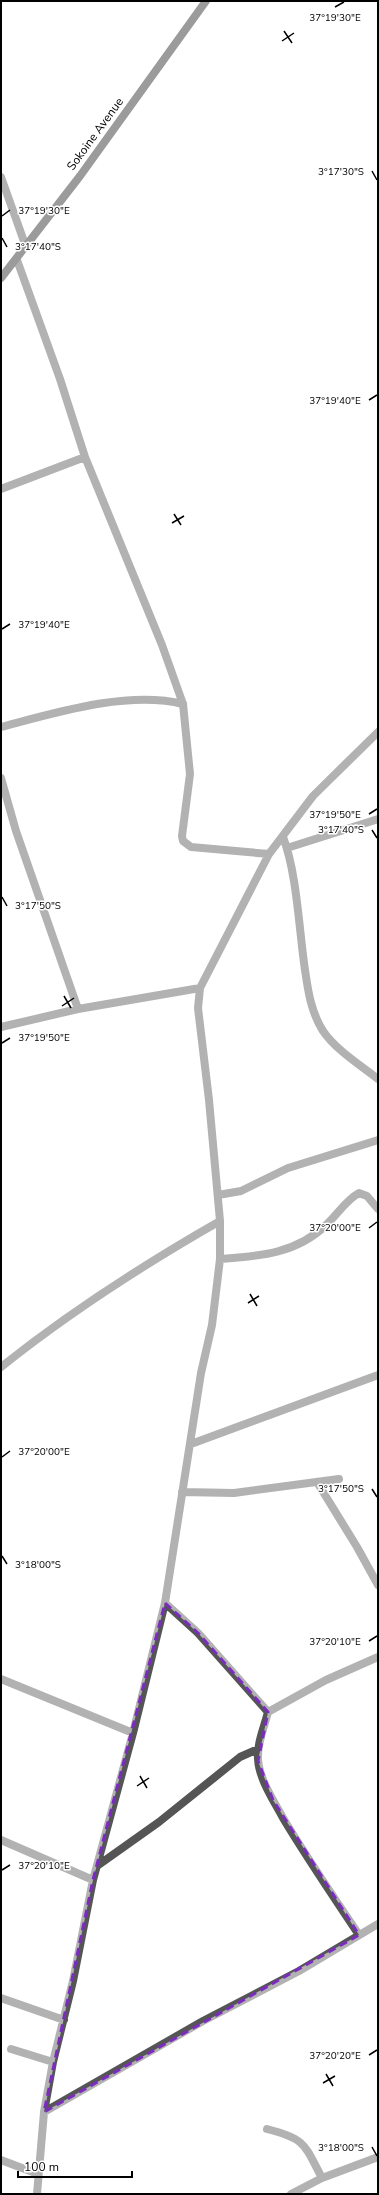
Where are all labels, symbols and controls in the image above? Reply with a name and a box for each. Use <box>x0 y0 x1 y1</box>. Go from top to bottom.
text: 37°19'30"E <box>309 11 361 25</box>
street label: Sokoine Avenue <box>63 94 127 174</box>
text: 3°17'30"S <box>318 165 364 179</box>
text: 37°19'30"E <box>18 204 70 218</box>
text: 3°17'40"S <box>15 240 61 254</box>
text: 37°19'40"E <box>309 394 361 408</box>
text: 37°19'40"E <box>18 618 70 632</box>
text: 37°19'50"E <box>309 808 361 822</box>
text: 3°17'40"S <box>318 823 364 837</box>
text: 3°17'50"S <box>15 899 61 913</box>
text: 37°19'50"E <box>18 1031 70 1045</box>
text: 37°20'00"E <box>309 1221 361 1235</box>
text: 37°20'00"E <box>18 1445 70 1459</box>
text: 3°17'50"S <box>318 1482 364 1496</box>
text: 3°18'00"S <box>15 1558 61 1572</box>
text: 37°20'10"E <box>309 1635 361 1649</box>
text: 37°20'10"E <box>18 1859 70 1873</box>
text: 37°20'20"E <box>309 2049 361 2063</box>
text: 3°18'00"S <box>318 2141 364 2155</box>
scale bar <box>18 2153 132 2179</box>
text: 100 m <box>24 2159 59 2175</box>

